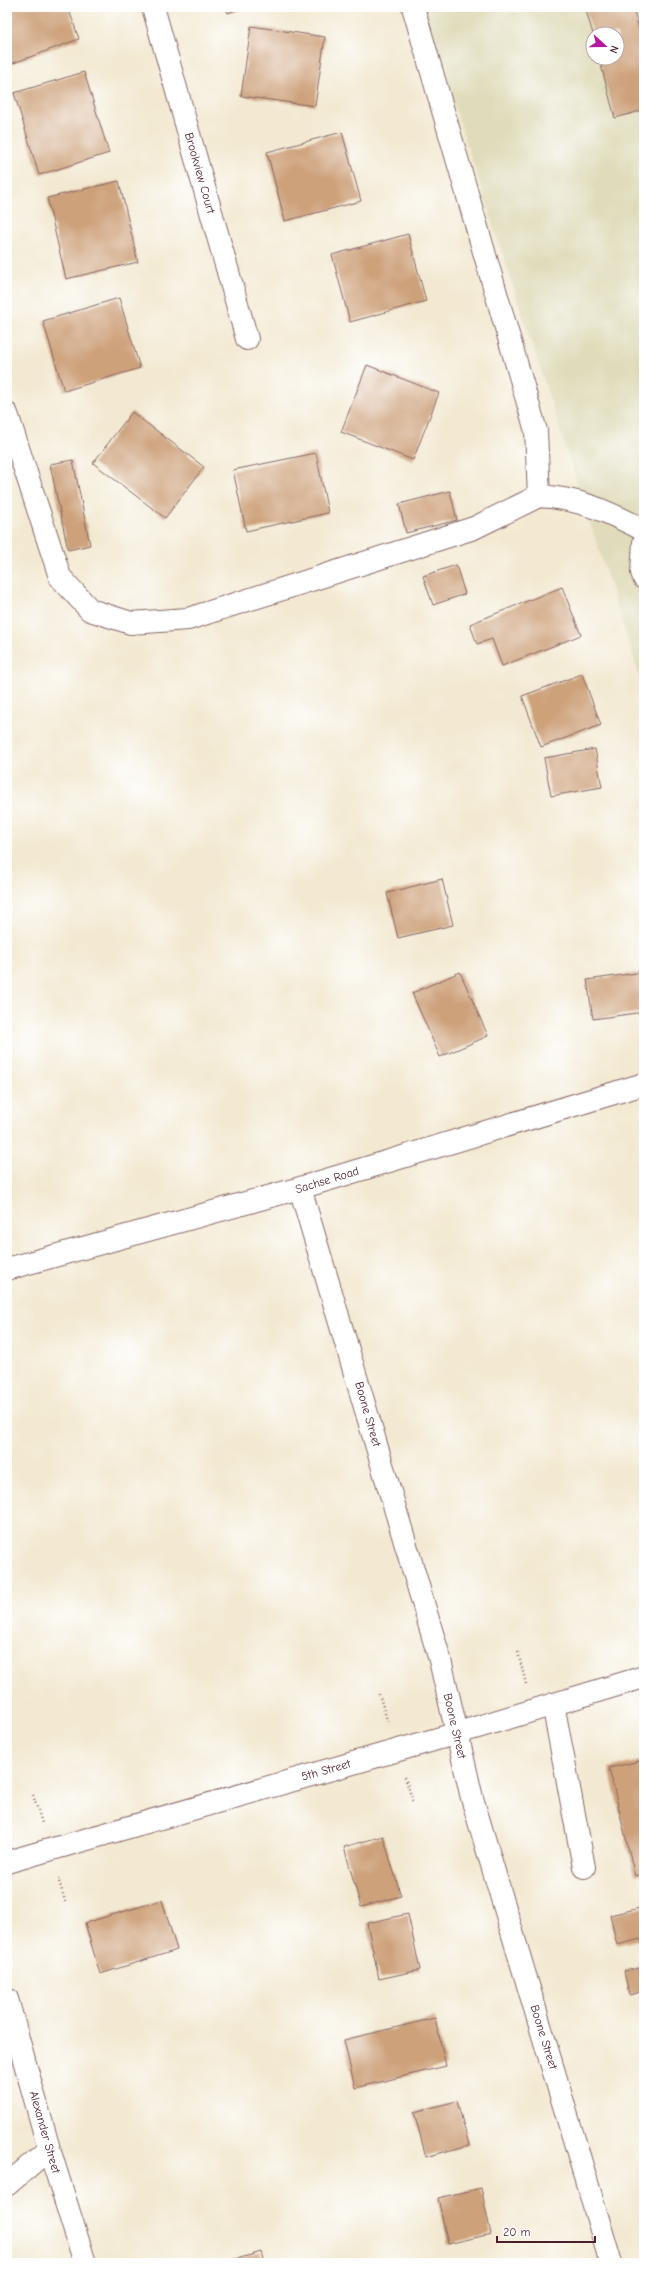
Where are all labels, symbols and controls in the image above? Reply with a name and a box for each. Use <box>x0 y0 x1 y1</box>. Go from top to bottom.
north arrow <box>585 26 625 66</box>
text: N <box>607 44 621 55</box>
street label: Brookview Court <box>182 131 218 216</box>
street label: Sachse Road <box>293 1164 361 1196</box>
street label: Boone Street <box>352 1380 384 1449</box>
street label: Boone Street <box>441 1692 469 1761</box>
street label: 5th Street <box>300 1756 353 1784</box>
street label: Boone Street <box>528 2003 561 2072</box>
street label: Alexander Street <box>27 2089 64 2175</box>
scale bar <box>497 2218 595 2244</box>
text: 20 m <box>503 2225 531 2239</box>

